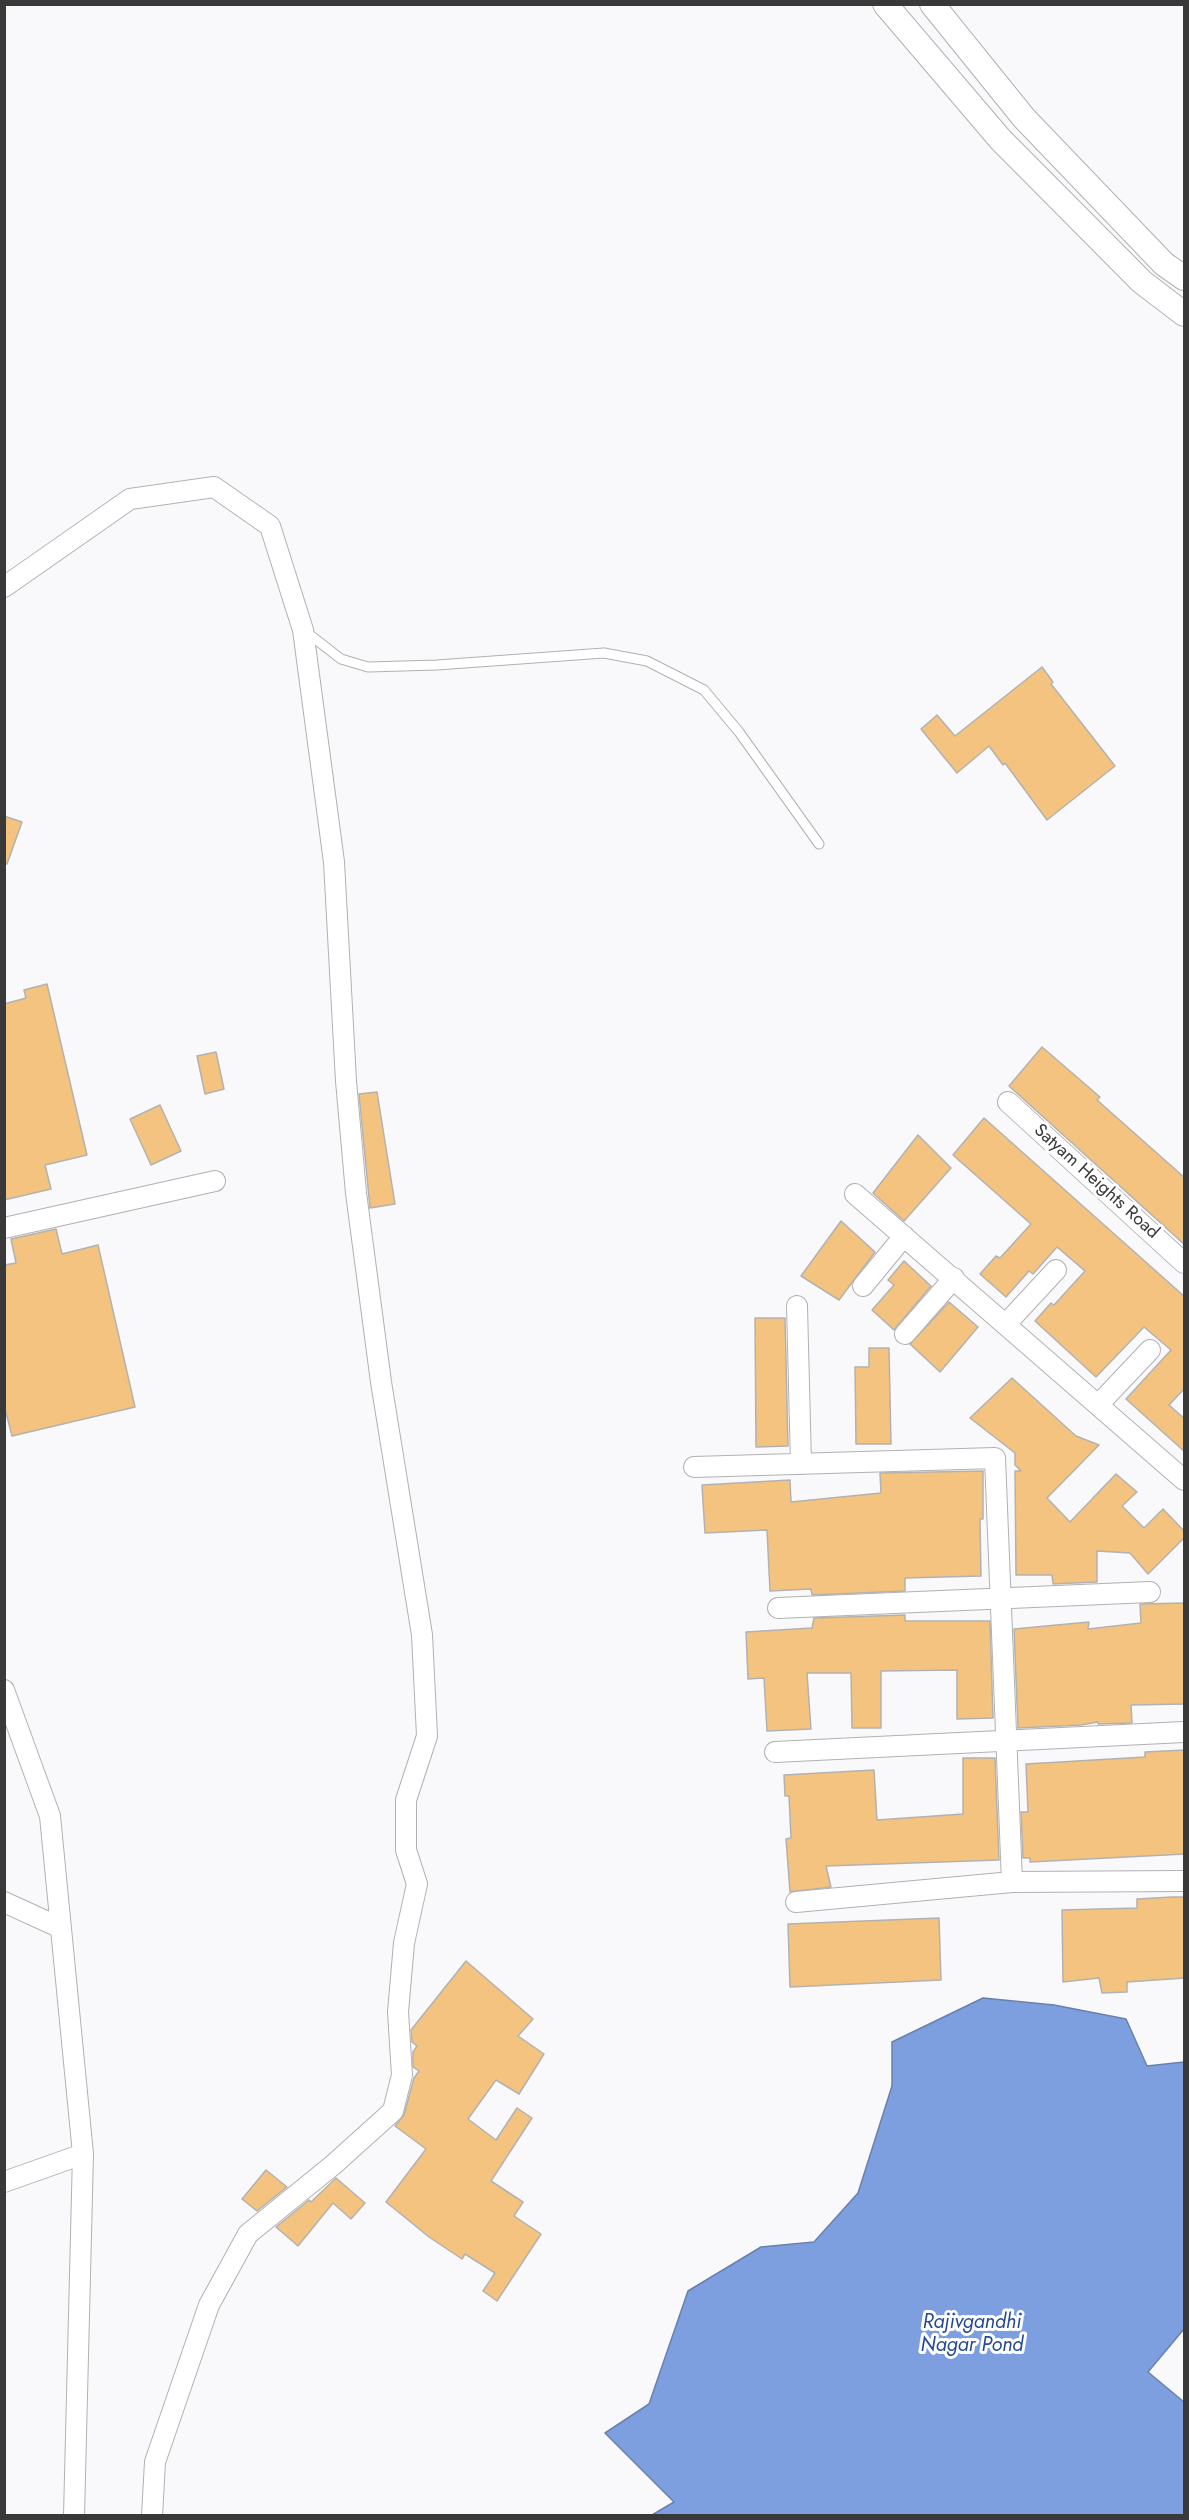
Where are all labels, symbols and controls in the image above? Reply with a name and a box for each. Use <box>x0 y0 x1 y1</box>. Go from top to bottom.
street label: Satyam Heights Road <box>1029 1120 1163 1244</box>
water label: Rajivgandhi Nagar Pond <box>921 2311 1023 2358</box>

